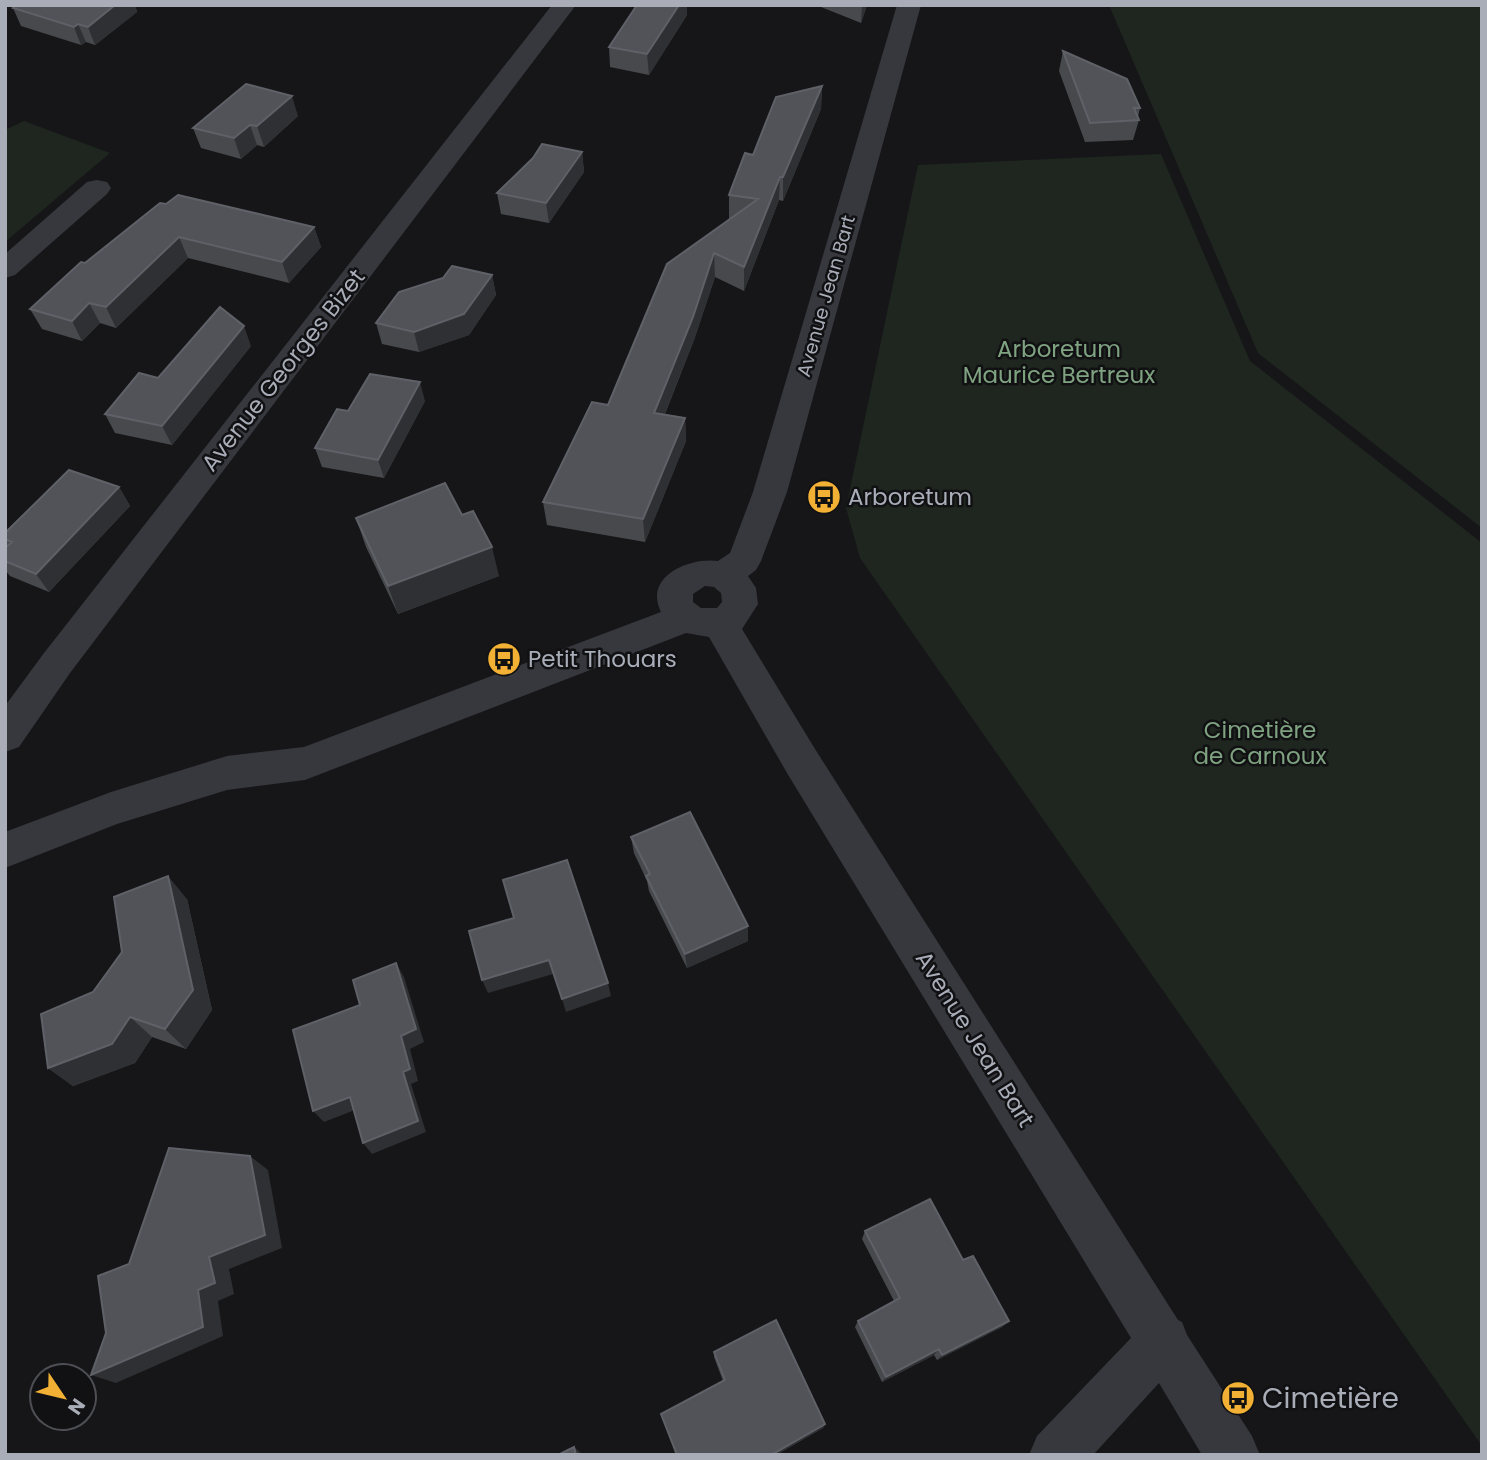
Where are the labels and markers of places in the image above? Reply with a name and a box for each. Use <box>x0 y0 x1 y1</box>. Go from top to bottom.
bus stop icon: Arboretum <box>805 478 843 516</box>
place label: Arboretum <box>848 481 972 513</box>
bus stop icon: Petit Thouars <box>485 640 523 678</box>
place label: Petit Thouars <box>528 643 677 675</box>
bus stop icon: Cimetière <box>1219 1379 1257 1417</box>
place label: Cimetière <box>1262 1379 1399 1418</box>

